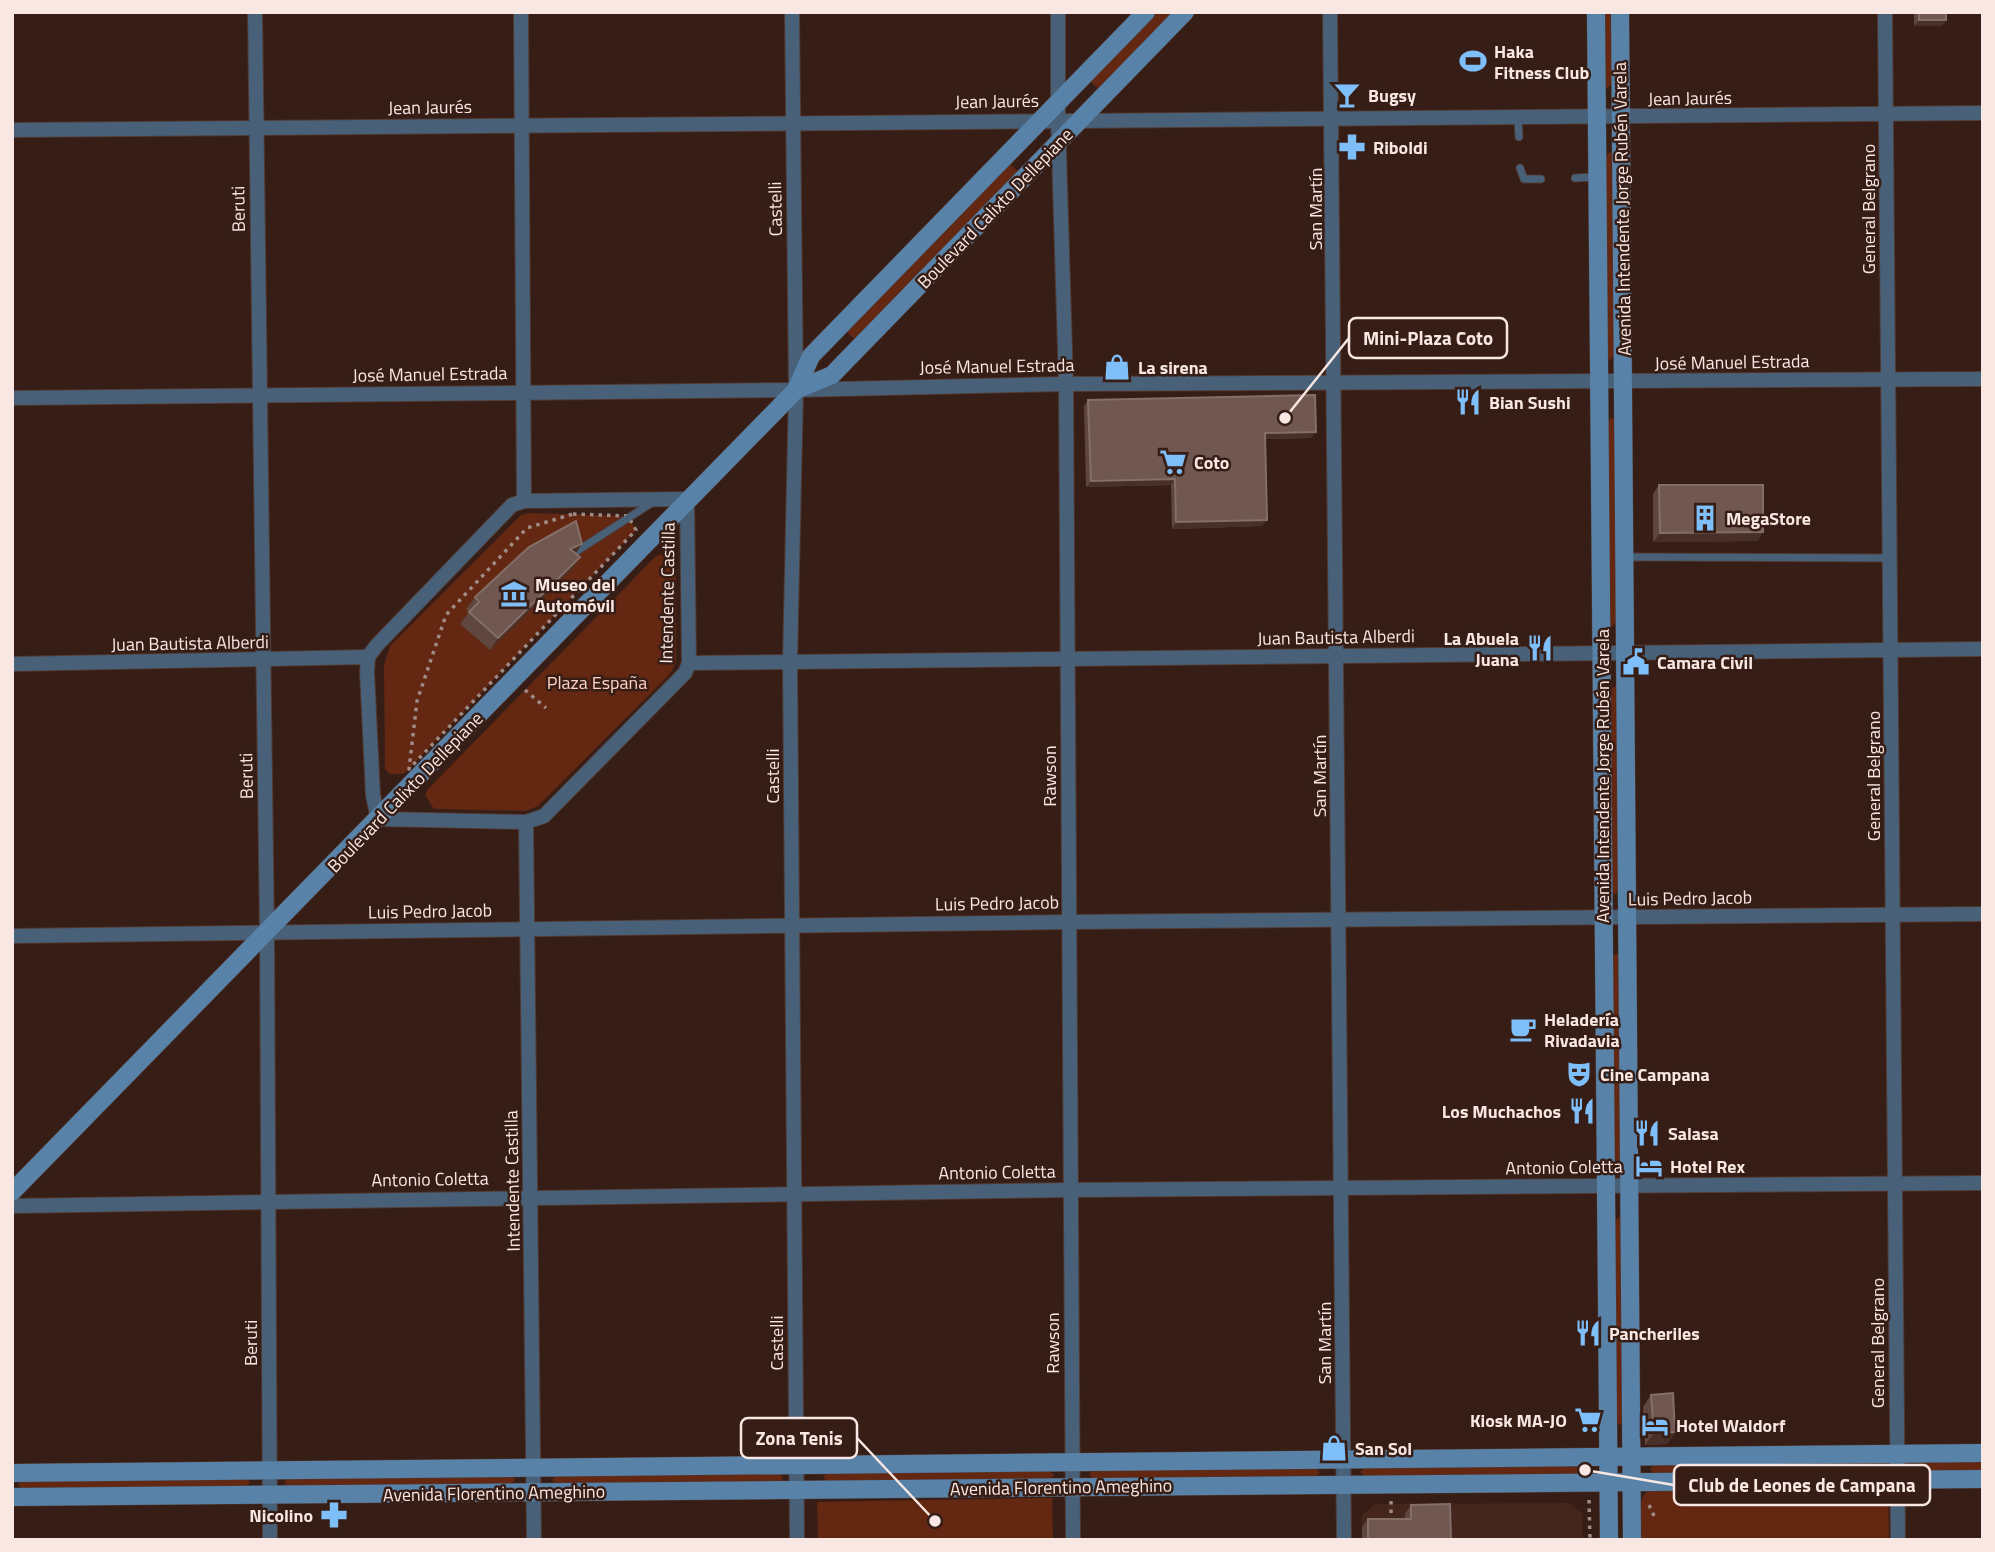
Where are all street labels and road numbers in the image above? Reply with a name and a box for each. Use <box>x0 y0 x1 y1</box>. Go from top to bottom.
street label: Avenida Intendente Jorge Rubén Varela <box>1606 62 1638 356</box>
street label: Jean Jaurés <box>1648 84 1732 112</box>
street label: Jean Jaurés <box>955 87 1039 115</box>
street label: Jean Jaurés <box>388 93 472 121</box>
street label: Boulevard Calixto Dellepiane <box>911 122 1079 294</box>
street label: General Belgrano <box>1855 144 1882 274</box>
street label: San Martín <box>1302 168 1329 250</box>
street label: Castelli <box>761 181 789 237</box>
street label: Beruti <box>224 186 252 232</box>
street label: José Manuel Estrada <box>1654 347 1810 377</box>
street label: José Manuel Estrada <box>919 351 1075 381</box>
street label: José Manuel Estrada <box>352 359 508 389</box>
street label: Intendente Castilla <box>652 522 682 664</box>
street label: Juan Bautista Alberdi <box>1257 622 1415 652</box>
street label: Juan Bautista Alberdi <box>111 628 269 658</box>
street label: Avenida Intendente Jorge Rubén Varela <box>1589 629 1616 923</box>
street label: Boulevard Calixto Dellepiane <box>321 706 489 878</box>
street label: General Belgrano <box>1860 711 1887 841</box>
street label: San Martín <box>1306 735 1333 817</box>
street label: Rawson <box>1036 745 1063 807</box>
street label: Castelli <box>759 749 786 803</box>
street label: Beruti <box>232 753 260 799</box>
street label: Luis Pedro Jacob <box>1628 883 1752 913</box>
street label: Luis Pedro Jacob <box>935 888 1059 918</box>
street label: Luis Pedro Jacob <box>368 896 492 926</box>
street label: Intendente Castilla <box>497 1110 527 1252</box>
street label: Antonio Coletta <box>1505 1152 1623 1182</box>
street label: Antonio Coletta <box>938 1157 1056 1187</box>
street label: Antonio Coletta <box>371 1164 489 1194</box>
street label: General Belgrano <box>1864 1278 1891 1408</box>
street label: San Martín <box>1311 1302 1338 1384</box>
street label: Rawson <box>1039 1312 1066 1374</box>
street label: Castelli <box>763 1316 790 1370</box>
street label: Beruti <box>237 1320 264 1366</box>
street label: Avenida Florentino Ameghino <box>950 1472 1172 1502</box>
street label: Avenida Florentino Ameghino <box>383 1478 605 1508</box>

